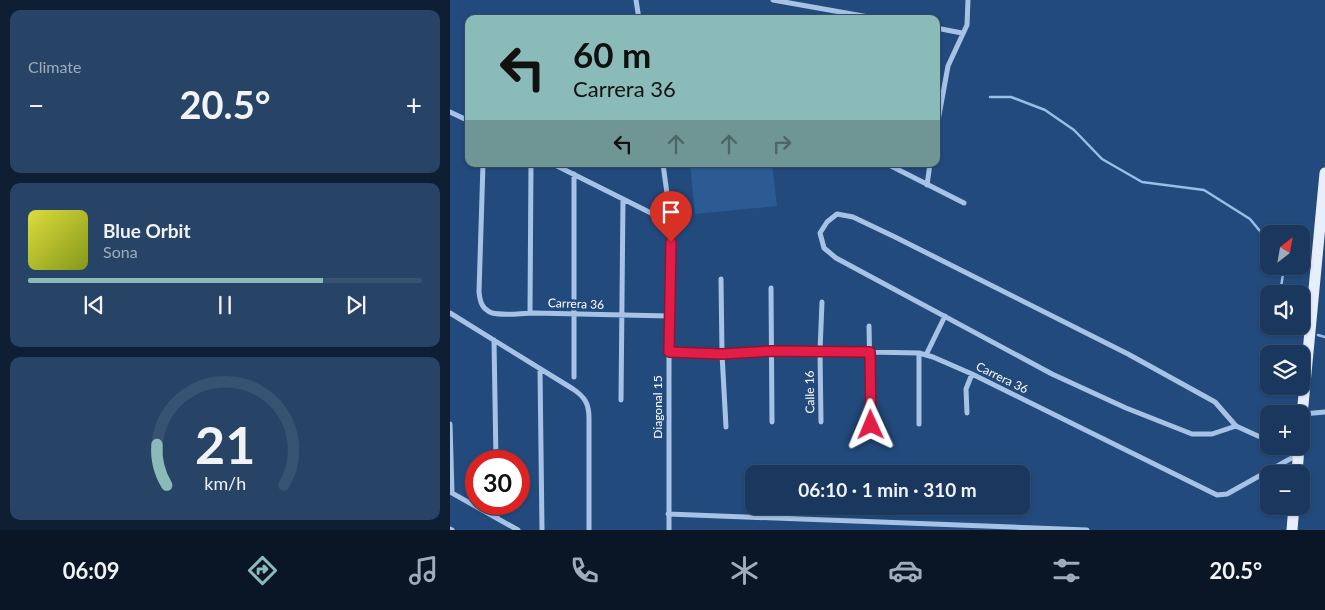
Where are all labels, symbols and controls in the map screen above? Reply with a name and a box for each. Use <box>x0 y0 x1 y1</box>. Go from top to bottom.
text: 60 m <box>573 33 651 75</box>
icon: left <box>490 35 555 100</box>
text: Climate <box>28 57 81 76</box>
text: Carrera 36 <box>573 75 676 102</box>
text: 20.5° <box>180 81 270 127</box>
text: − <box>28 88 44 122</box>
text: + <box>406 88 422 122</box>
icon: left <box>609 130 637 158</box>
icon: ahead <box>662 130 690 158</box>
icon: ahead <box>715 130 743 158</box>
icon: right <box>768 130 796 158</box>
pin <box>650 191 692 242</box>
icon: arrive <box>657 198 685 226</box>
text: Blue Orbit <box>103 219 191 242</box>
north arrow <box>1260 225 1310 275</box>
map controls <box>1260 225 1310 515</box>
text: Sona <box>103 242 138 261</box>
button: sound <box>1260 285 1310 335</box>
icon: previous <box>80 291 108 319</box>
icon: pause <box>211 291 239 319</box>
icon: next <box>342 291 370 319</box>
street label: Carrera 36 <box>548 295 604 312</box>
button: layers <box>1260 345 1310 395</box>
street label: Carrera 36 <box>974 359 1031 397</box>
street label: Calle 16 <box>802 370 817 414</box>
street label: Diagonal 15 <box>650 375 665 439</box>
position arrow <box>844 398 896 450</box>
button: + <box>1260 405 1310 455</box>
text: 21 <box>195 413 255 475</box>
speed limit sign: 30 <box>465 450 530 515</box>
button: − <box>1260 465 1310 515</box>
text: km/h <box>204 472 246 494</box>
text: 06:10 · 1 min · 310 m <box>798 478 977 501</box>
icon: directions <box>245 553 280 588</box>
icon: music <box>406 553 441 588</box>
icon: phone <box>567 553 602 588</box>
icon: climate <box>727 553 762 588</box>
icon: car <box>888 553 923 588</box>
icon: filters <box>1049 553 1084 588</box>
text: 06:09 <box>63 557 120 584</box>
text: 20.5° <box>1209 557 1262 584</box>

